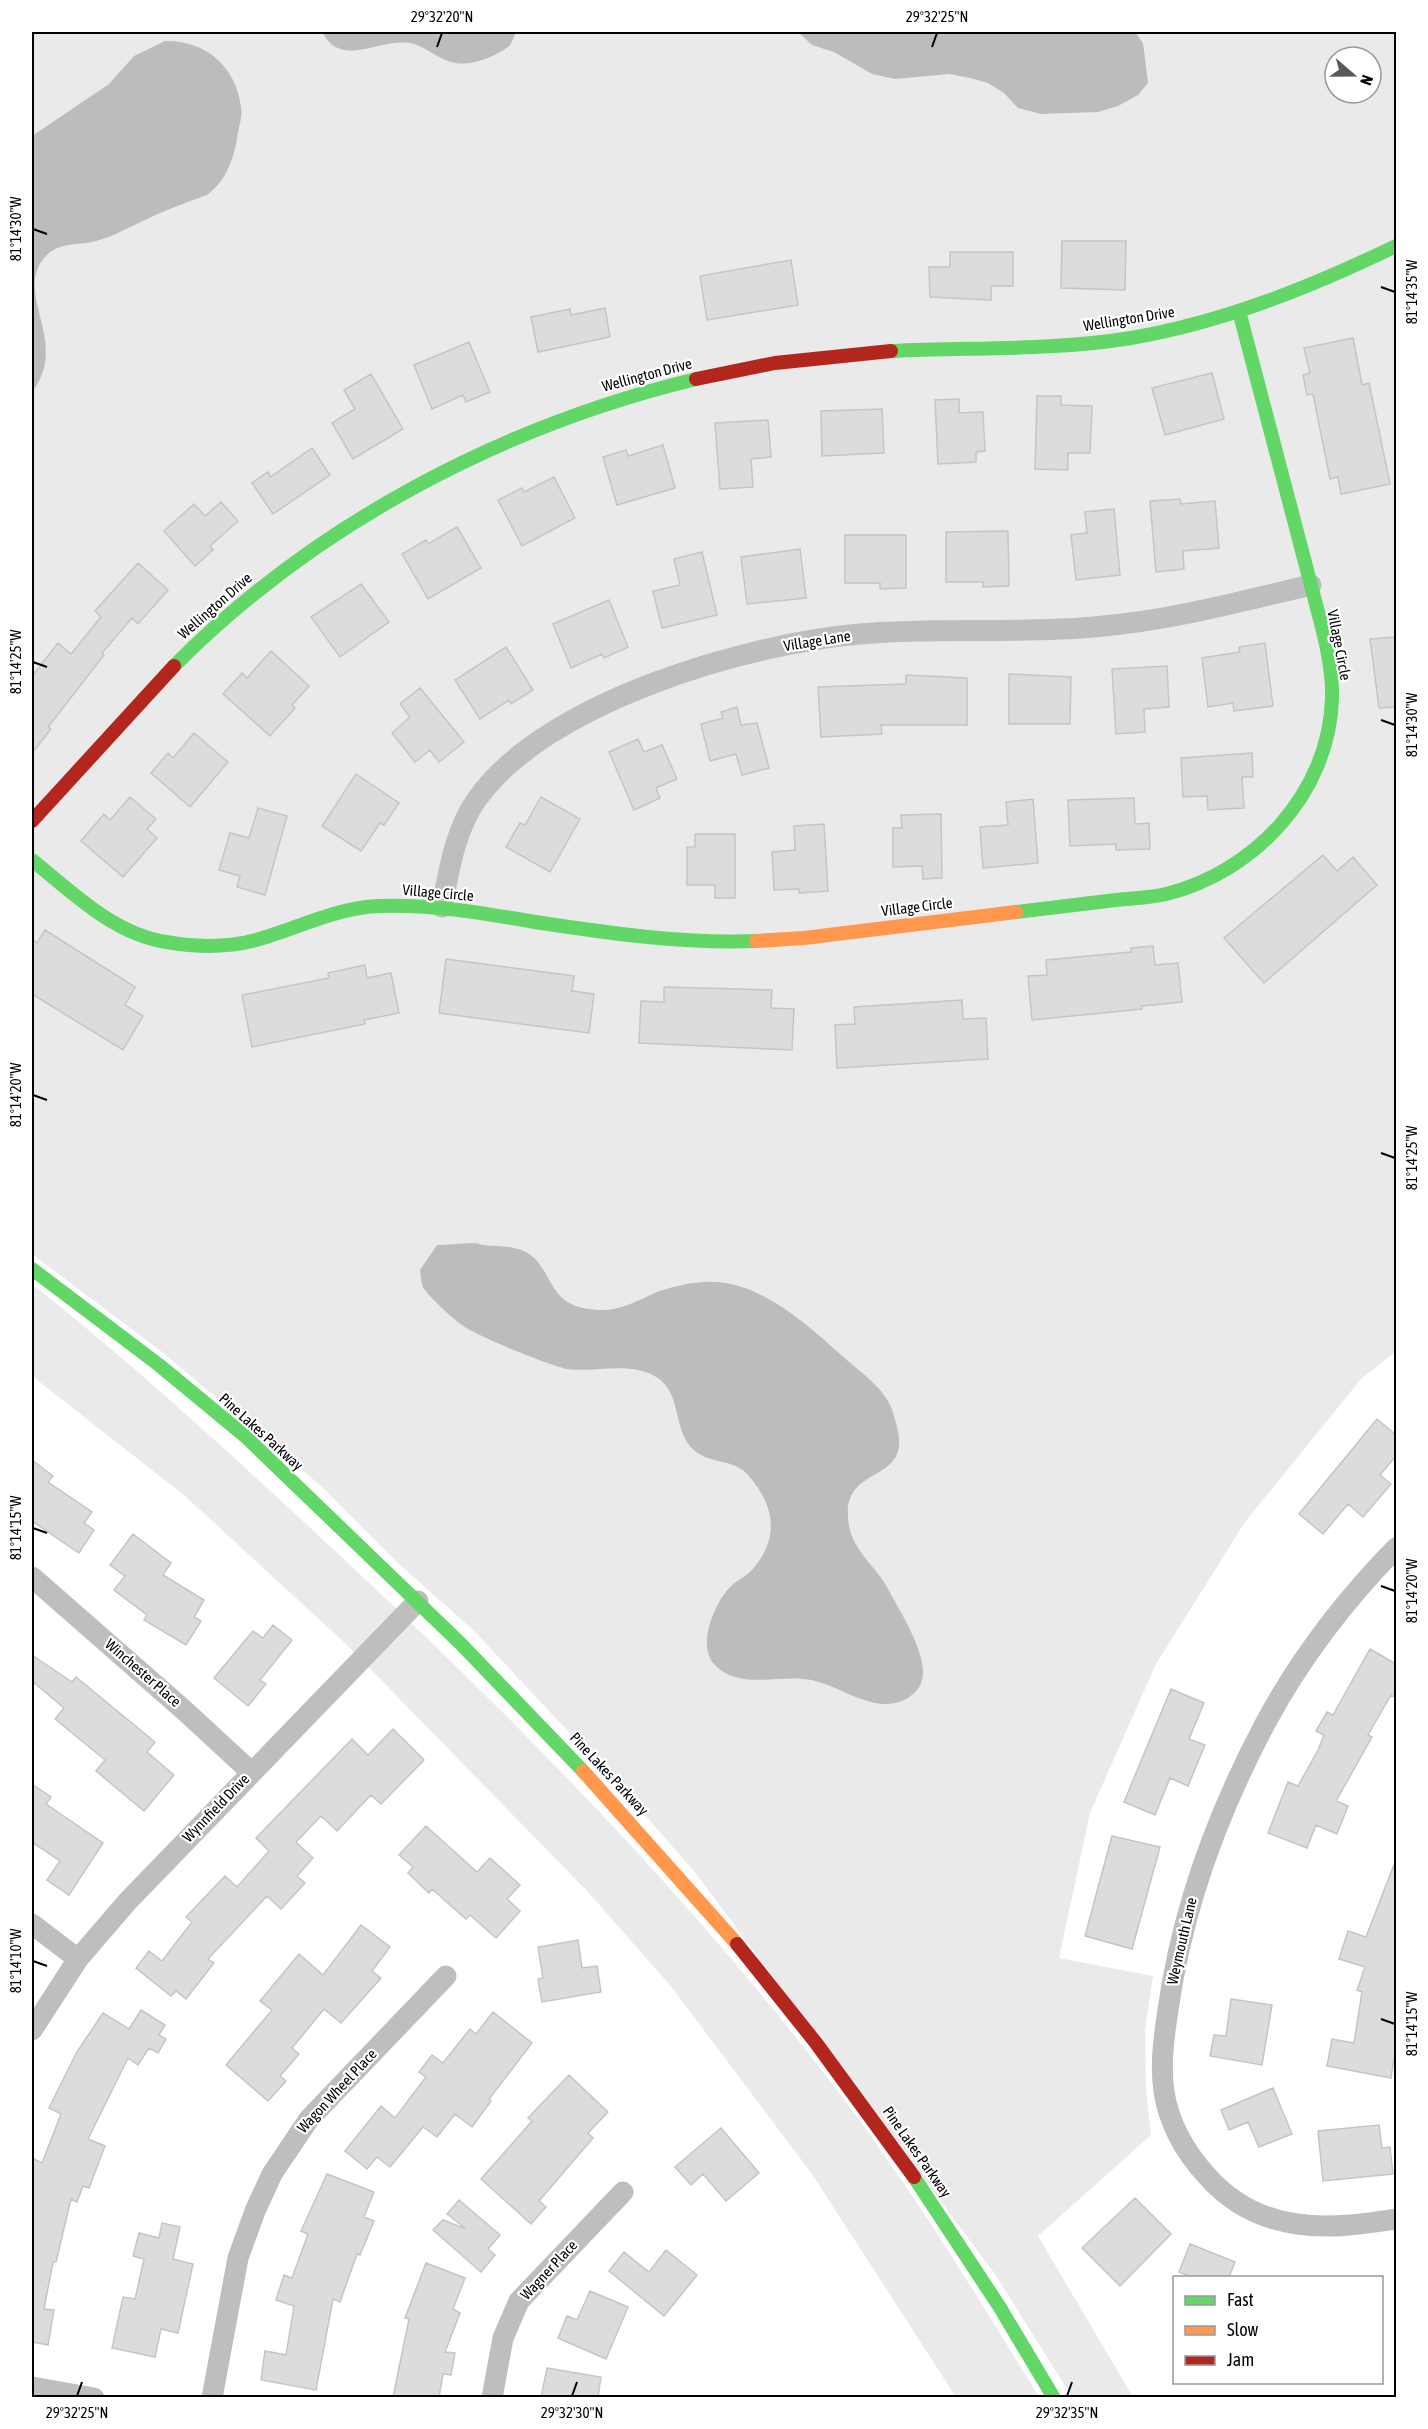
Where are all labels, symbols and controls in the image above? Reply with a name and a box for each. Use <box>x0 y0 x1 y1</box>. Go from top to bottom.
text: 29°32'20"N <box>411 8 473 25</box>
text: 29°32'25"N <box>906 8 968 25</box>
north arrow <box>1323 45 1383 105</box>
text: N <box>1357 73 1377 88</box>
text: 81°14'30"W <box>7 197 24 261</box>
text: 81°14'35"W <box>1403 260 1420 324</box>
street label: Wellington Drive <box>1082 303 1176 334</box>
street label: Wellington Drive <box>600 354 694 395</box>
street label: Wellington Drive <box>174 569 255 642</box>
street label: Village Circle <box>1324 608 1355 682</box>
street label: Village Lane <box>782 627 852 654</box>
text: 81°14'25"W <box>7 630 24 694</box>
text: 81°14'30"W <box>1403 693 1420 757</box>
street label: Village Circle <box>402 881 475 904</box>
street label: Village Circle <box>880 894 954 919</box>
text: 81°14'20"W <box>7 1063 24 1127</box>
text: 81°14'25"W <box>1403 1126 1420 1190</box>
street label: Pine Lakes Parkway <box>216 1390 307 1474</box>
text: 81°14'15"W <box>7 1496 24 1560</box>
text: 81°14'20"W <box>1403 1559 1420 1623</box>
street label: Winchester Place <box>102 1635 185 1710</box>
street label: Pine Lakes Parkway <box>567 1729 652 1819</box>
street label: Wynnfield Drive <box>179 1770 252 1845</box>
street label: Weymouth Lane <box>1163 1895 1200 1986</box>
text: 81°14'10"W <box>7 1929 24 1993</box>
text: 81°14'15"W <box>1403 1992 1420 2056</box>
street label: Wagon Wheel Place <box>293 2045 380 2136</box>
street label: Pine Lakes Parkway <box>880 2103 955 2200</box>
street label: Wagner Place <box>517 2236 581 2303</box>
legend <box>1173 2276 1383 2384</box>
text: Fast <box>1227 2289 1254 2310</box>
text: Slow <box>1227 2319 1258 2340</box>
text: Jam <box>1227 2349 1254 2370</box>
text: 29°32'25"N <box>46 2404 108 2421</box>
text: 29°32'30"N <box>541 2404 603 2421</box>
text: 29°32'35"N <box>1036 2404 1098 2421</box>

